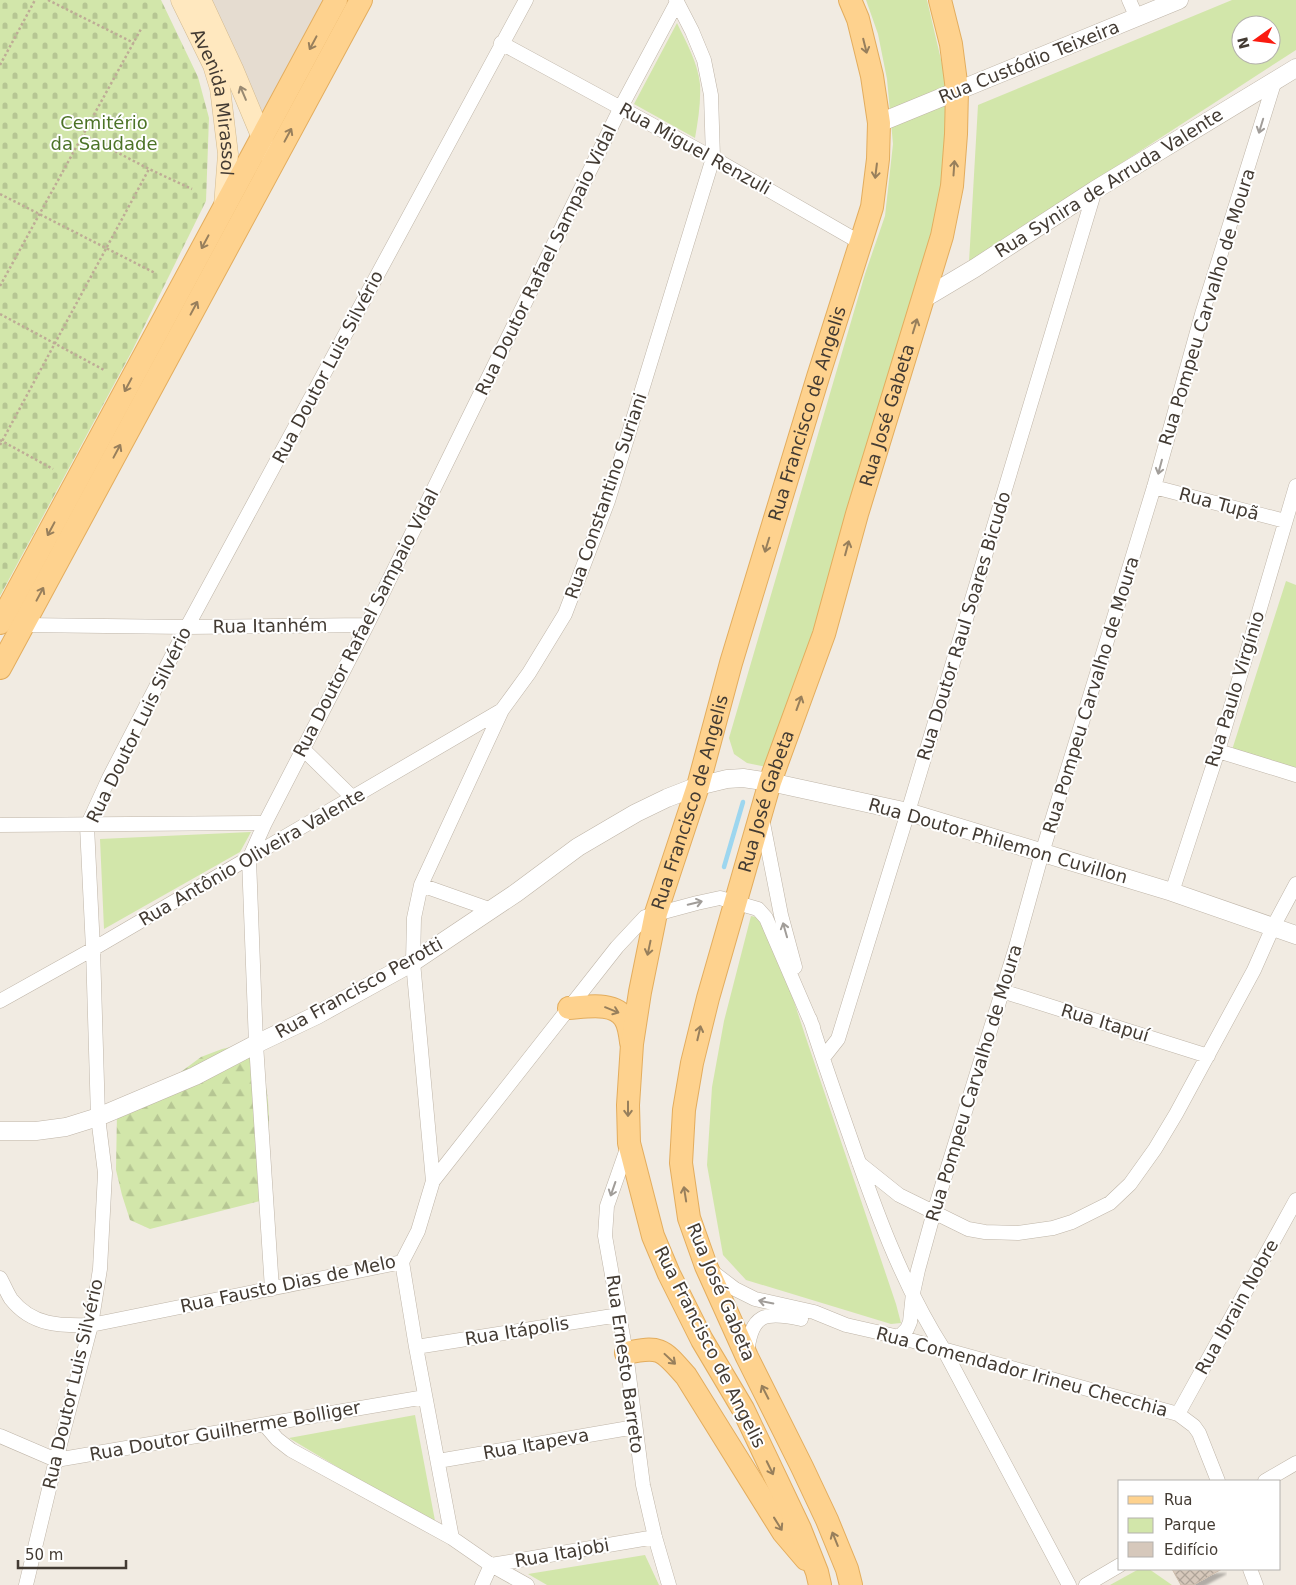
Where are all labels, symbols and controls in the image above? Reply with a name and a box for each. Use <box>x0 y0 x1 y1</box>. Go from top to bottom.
north arrow <box>1231 15 1281 65</box>
street label: Rua Custódio Teixeira <box>935 16 1122 107</box>
street label: Avenida Mirassol <box>187 25 239 177</box>
one-way arrow <box>308 35 317 50</box>
text: N <box>1234 36 1253 51</box>
one-way arrow <box>860 38 870 54</box>
one-way arrow <box>238 86 248 101</box>
street label: Rua Miguel Renzuli <box>616 98 775 199</box>
street label: Rua Synira de Arruda Valente <box>991 104 1227 262</box>
park label: Cemitério da Saudade <box>51 112 158 154</box>
one-way arrow <box>1255 118 1265 134</box>
street label: Rua Doutor Rafael Sampaio Vidal <box>471 121 620 398</box>
one-way arrow <box>283 127 293 142</box>
one-way arrow <box>949 161 958 177</box>
one-way arrow <box>871 163 881 179</box>
street label: Rua Pompeu Carvalho de Moura <box>1154 166 1259 448</box>
one-way arrow <box>200 235 210 249</box>
street label: Rua Doutor Luis Silvério <box>268 267 387 467</box>
one-way arrow <box>190 302 200 316</box>
street label: Rua Francisco de Angelis <box>764 303 850 523</box>
one-way arrow <box>910 318 920 334</box>
street label: Rua José Gabeta <box>855 341 918 489</box>
one-way arrow <box>123 378 133 393</box>
street label: Rua Constantino Suriani <box>560 390 651 602</box>
one-way arrow <box>112 444 122 459</box>
one-way arrow <box>1154 458 1164 474</box>
street label: Rua Tupã <box>1177 483 1261 524</box>
street label: Rua Doutor Rafael Sampaio Vidal <box>289 485 443 760</box>
street label: Rua Doutor Raul Soares Bicudo <box>912 489 1015 763</box>
one-way arrow <box>46 521 56 536</box>
one-way arrow <box>762 537 772 553</box>
one-way arrow <box>843 541 852 557</box>
street label: Rua Pompeu Carvalho de Moura <box>1038 554 1143 836</box>
one-way arrow <box>35 587 45 602</box>
street label: Rua Paulo Virgínio <box>1201 608 1268 769</box>
street label: Rua Itanhém <box>212 614 328 637</box>
street label: Rua Doutor Luis Silvério <box>82 624 195 826</box>
street label: Rua Francisco de Angelis <box>647 692 732 912</box>
one-way arrow <box>795 696 804 711</box>
street label: Rua José Gabeta <box>734 727 798 875</box>
street label: Rua Antônio Oliveira Valente <box>135 783 368 930</box>
street label: Rua Doutor Philemon Cuvillon <box>866 793 1130 888</box>
one-way arrow <box>687 898 703 907</box>
one-way arrow <box>779 923 789 939</box>
street label: Rua Francisco Perotti <box>271 933 446 1042</box>
one-way arrow <box>644 940 653 956</box>
street label: Rua Pompeu Carvalho de Moura <box>921 942 1026 1224</box>
street label: Rua Itapuí <box>1059 999 1153 1046</box>
one-way arrow <box>604 1006 619 1015</box>
one-way arrow <box>695 1026 704 1042</box>
one-way arrow <box>623 1100 633 1117</box>
one-way arrow <box>608 1181 617 1196</box>
one-way arrow <box>680 1186 690 1202</box>
street label: Rua José Gabeta <box>683 1220 760 1364</box>
street label: Rua Ibrain Nobre <box>1191 1236 1282 1378</box>
street label: Rua Francisco de Angelis <box>650 1242 771 1451</box>
street label: Rua Fausto Dias de Melo <box>178 1250 398 1317</box>
street label: Rua Ernesto Barreto <box>603 1273 648 1455</box>
street label: Rua Doutor Luis Silvério <box>38 1277 107 1491</box>
one-way arrow <box>759 1297 775 1306</box>
street label: Rua Itápolis <box>463 1312 570 1349</box>
street label: Rua Comendador Irineu Checchia <box>874 1322 1170 1421</box>
one-way arrow <box>664 1353 677 1365</box>
one-way arrow <box>760 1385 770 1400</box>
street label: Rua Doutor Guilherme Bolliger <box>88 1396 363 1465</box>
street label: Rua Itapeva <box>481 1424 591 1463</box>
one-way arrow <box>766 1460 776 1475</box>
legend <box>1118 1480 1281 1570</box>
text: Rua <box>1164 1491 1192 1509</box>
text: Parque <box>1164 1516 1216 1534</box>
one-way arrow <box>772 1517 783 1531</box>
one-way arrow <box>829 1532 839 1547</box>
street label: Rua Itajobi <box>513 1534 611 1571</box>
scale bar <box>18 1538 125 1570</box>
text: Edifício <box>1164 1541 1218 1559</box>
text: 50 m <box>25 1546 63 1564</box>

